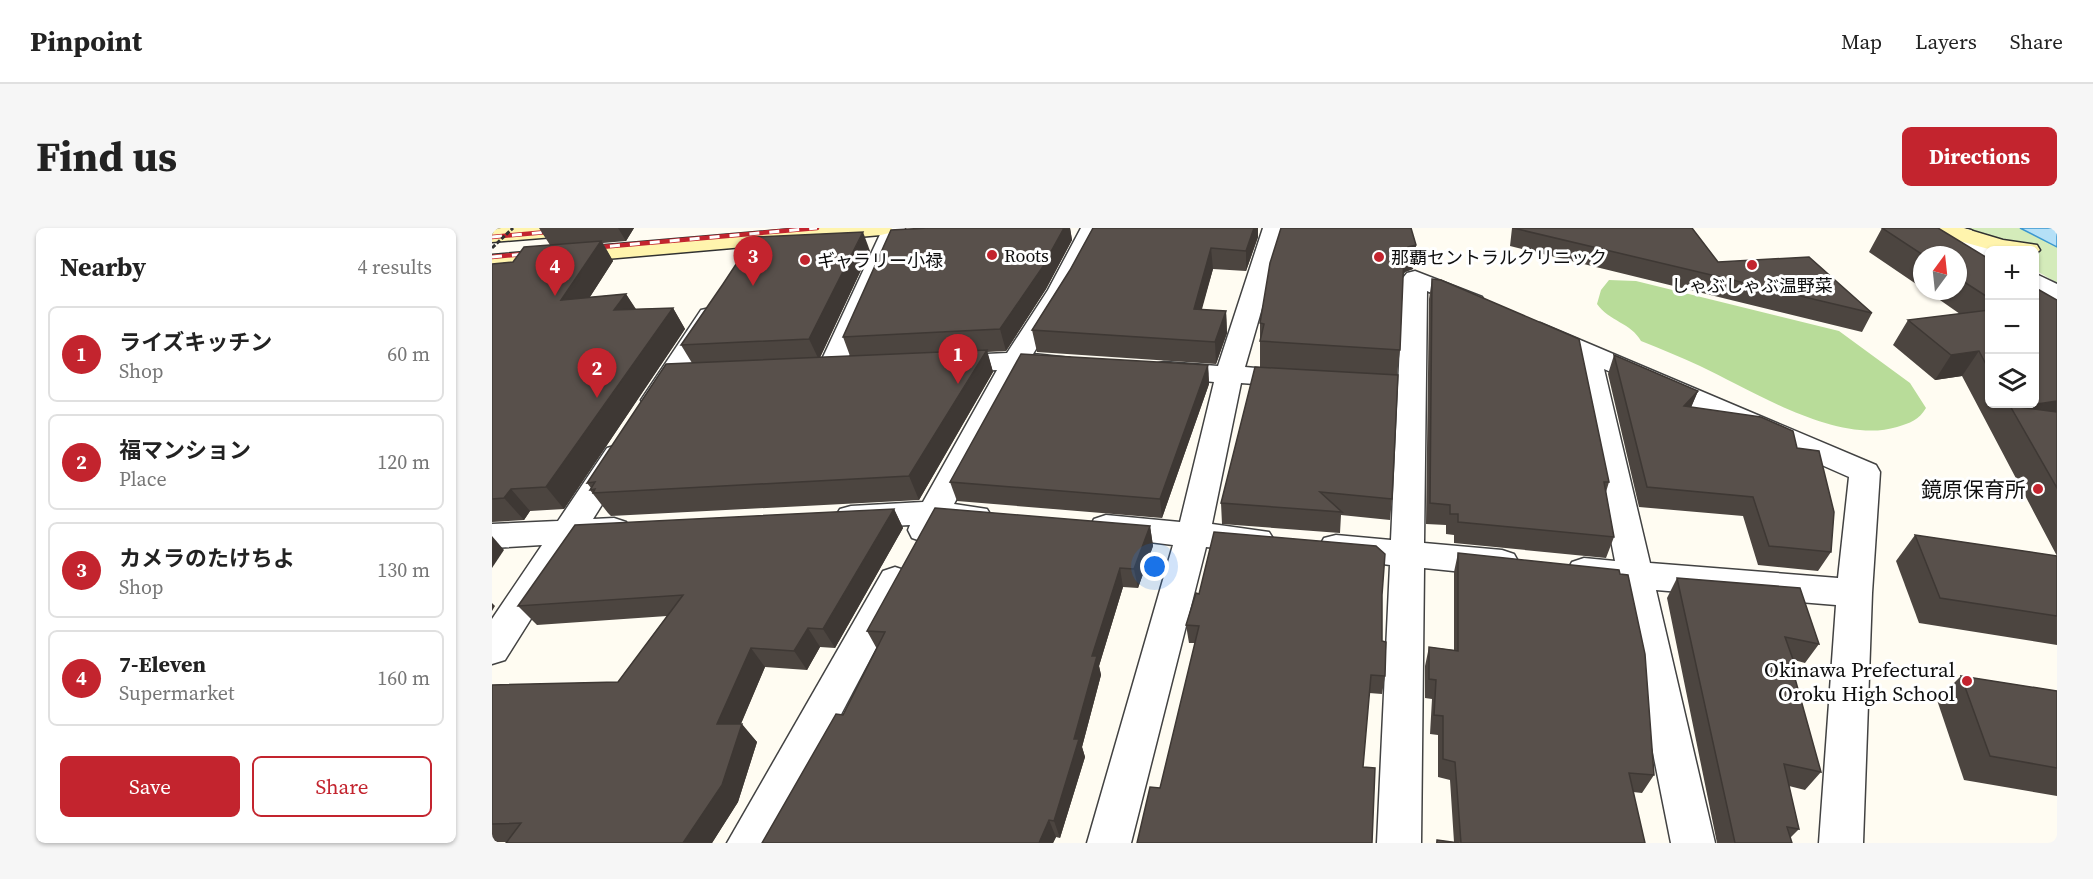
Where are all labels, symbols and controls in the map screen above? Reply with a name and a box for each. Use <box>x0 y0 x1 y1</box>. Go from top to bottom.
text: Pinpoint <box>30 22 142 60</box>
text: Map <box>1841 27 1882 56</box>
text: Layers <box>1915 27 1977 56</box>
text: Share <box>2010 27 2063 56</box>
text: Find us <box>36 127 177 185</box>
button: Directions <box>1902 127 2057 186</box>
pin: 3 <box>734 236 772 286</box>
place label: Roots <box>1004 243 1049 268</box>
place label: 那覇セントラルクリニック <box>1391 245 1607 270</box>
north arrow <box>1913 246 1967 300</box>
map controls <box>1985 246 2039 408</box>
button: + <box>1985 246 2039 300</box>
pin: 4 <box>536 247 574 296</box>
place label: ギャラリー小禄 <box>817 248 943 273</box>
marker: Roots <box>985 248 999 262</box>
text: Nearby <box>60 249 146 285</box>
marker: 那覇セントラルクリニック <box>1372 250 1386 264</box>
text: 4 results <box>357 253 432 281</box>
marker: ギャラリー小禄 <box>798 253 812 267</box>
marker: しゃぶしゃぶ温野菜 <box>1745 258 1759 272</box>
place label: しゃぶしゃぶ温野菜 <box>1671 273 1833 298</box>
button: − <box>1985 300 2039 354</box>
text: ライズキッチン <box>119 327 272 357</box>
pin: 1 <box>938 334 978 384</box>
text: 1 <box>76 340 87 368</box>
text: 60 m <box>387 340 430 368</box>
pin: 2 <box>578 348 616 398</box>
button: layers <box>1985 354 2039 408</box>
text: Shop <box>119 357 164 385</box>
text: 福マンション <box>119 435 251 465</box>
text: 2 <box>76 448 87 476</box>
text: 120 m <box>377 448 430 476</box>
text: Place <box>119 465 167 493</box>
place label: 鏡原保育所 <box>1921 475 2026 504</box>
marker: 鏡原保育所 <box>2031 482 2045 496</box>
text: カメラのたけちよ <box>119 543 295 573</box>
your location <box>1140 552 1169 581</box>
text: 3 <box>76 556 87 584</box>
text: 130 m <box>377 556 430 584</box>
text: Shop <box>119 573 164 601</box>
text: 7-Eleven <box>119 649 206 679</box>
place label: Okinawa Prefectural Oroku High School <box>1764 655 1955 708</box>
text: 4 <box>76 664 87 692</box>
text: 160 m <box>377 664 430 692</box>
marker: Okinawa Prefectural Oroku High School <box>1960 674 1974 688</box>
text: Supermarket <box>119 679 234 707</box>
button: Save <box>60 756 240 817</box>
button: Share <box>252 756 432 817</box>

